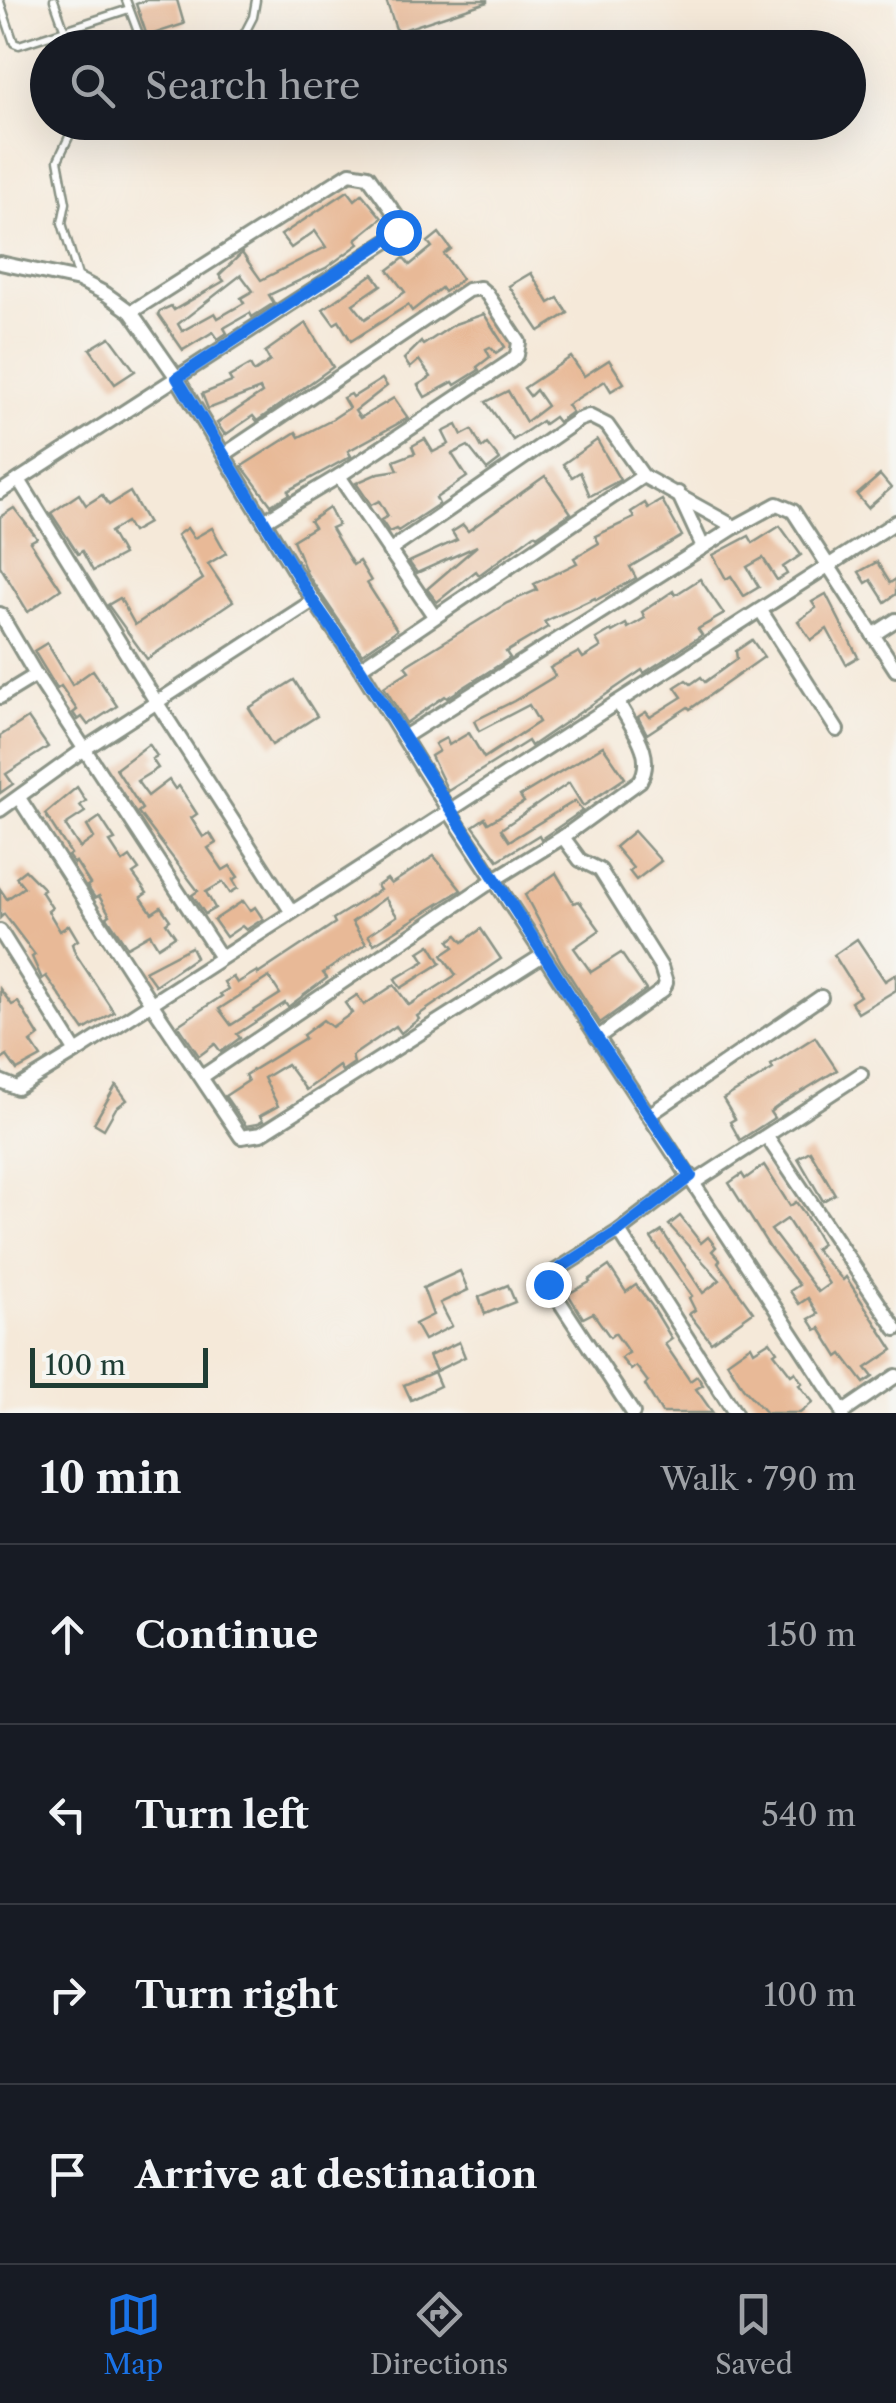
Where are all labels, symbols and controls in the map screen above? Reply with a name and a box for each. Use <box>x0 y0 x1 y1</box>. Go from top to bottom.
search box <box>30 30 866 140</box>
icon: search <box>65 58 120 113</box>
text: Search here <box>145 62 360 109</box>
route start <box>376 210 422 256</box>
route end <box>526 1262 572 1308</box>
scale bar <box>30 1343 208 1388</box>
text: 100 m <box>45 1348 126 1382</box>
text: 10 min <box>40 1452 181 1504</box>
text: Walk · 790 m <box>660 1459 856 1498</box>
icon: ahead <box>40 1607 95 1662</box>
text: Continue <box>135 1611 318 1658</box>
text: 150 m <box>767 1615 856 1654</box>
icon: left <box>40 1787 95 1842</box>
text: Turn left <box>135 1791 309 1838</box>
text: 540 m <box>762 1795 856 1834</box>
icon: right <box>40 1967 95 2022</box>
text: Turn right <box>135 1971 338 2018</box>
text: 100 m <box>764 1975 856 2014</box>
icon: arrive <box>40 2147 95 2202</box>
text: Arrive at destination <box>135 2151 538 2198</box>
tab: Map <box>103 2287 163 2381</box>
tab: Directions <box>370 2287 508 2381</box>
tab: Saved <box>715 2287 793 2381</box>

